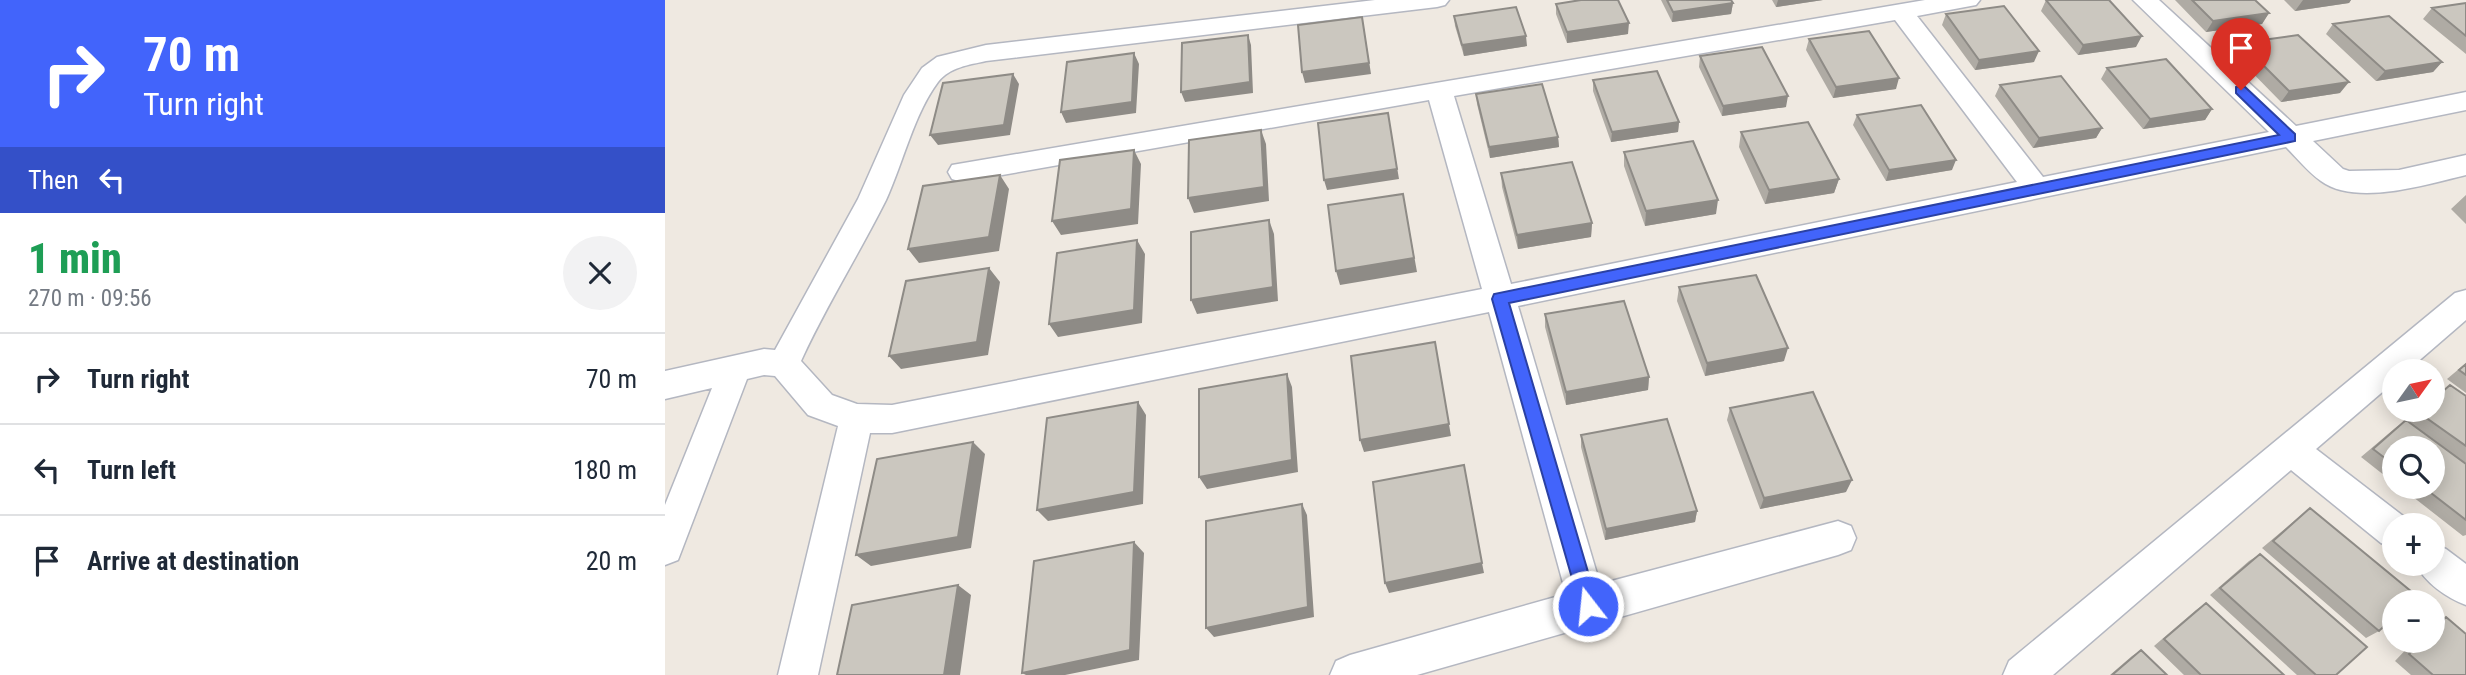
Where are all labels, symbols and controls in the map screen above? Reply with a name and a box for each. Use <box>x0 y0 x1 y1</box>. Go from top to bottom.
pin <box>2211 18 2271 90</box>
text: 70 m <box>143 26 240 83</box>
icon: right <box>28 28 119 119</box>
icon: arrive <box>2222 29 2260 67</box>
text: Turn right <box>143 85 264 123</box>
icon: left <box>93 161 131 199</box>
text: Then <box>28 165 79 195</box>
text: 1 min <box>28 234 122 283</box>
button: close <box>563 236 637 310</box>
text: 270 m · 09:56 <box>28 285 152 312</box>
north arrow <box>2382 359 2445 422</box>
map controls <box>2382 359 2445 653</box>
icon: right <box>28 360 66 398</box>
text: Turn right <box>87 364 189 394</box>
text: 70 m <box>586 364 637 394</box>
button: search <box>2382 436 2445 499</box>
icon: left <box>28 451 66 489</box>
text: Turn left <box>87 455 176 485</box>
text: 180 m <box>573 455 637 485</box>
button: + <box>2382 513 2445 576</box>
icon: arrive <box>28 542 66 580</box>
text: Arrive at destination <box>87 546 299 576</box>
text: 20 m <box>586 546 637 576</box>
position arrow <box>1551 569 1625 643</box>
button: − <box>2382 590 2445 653</box>

